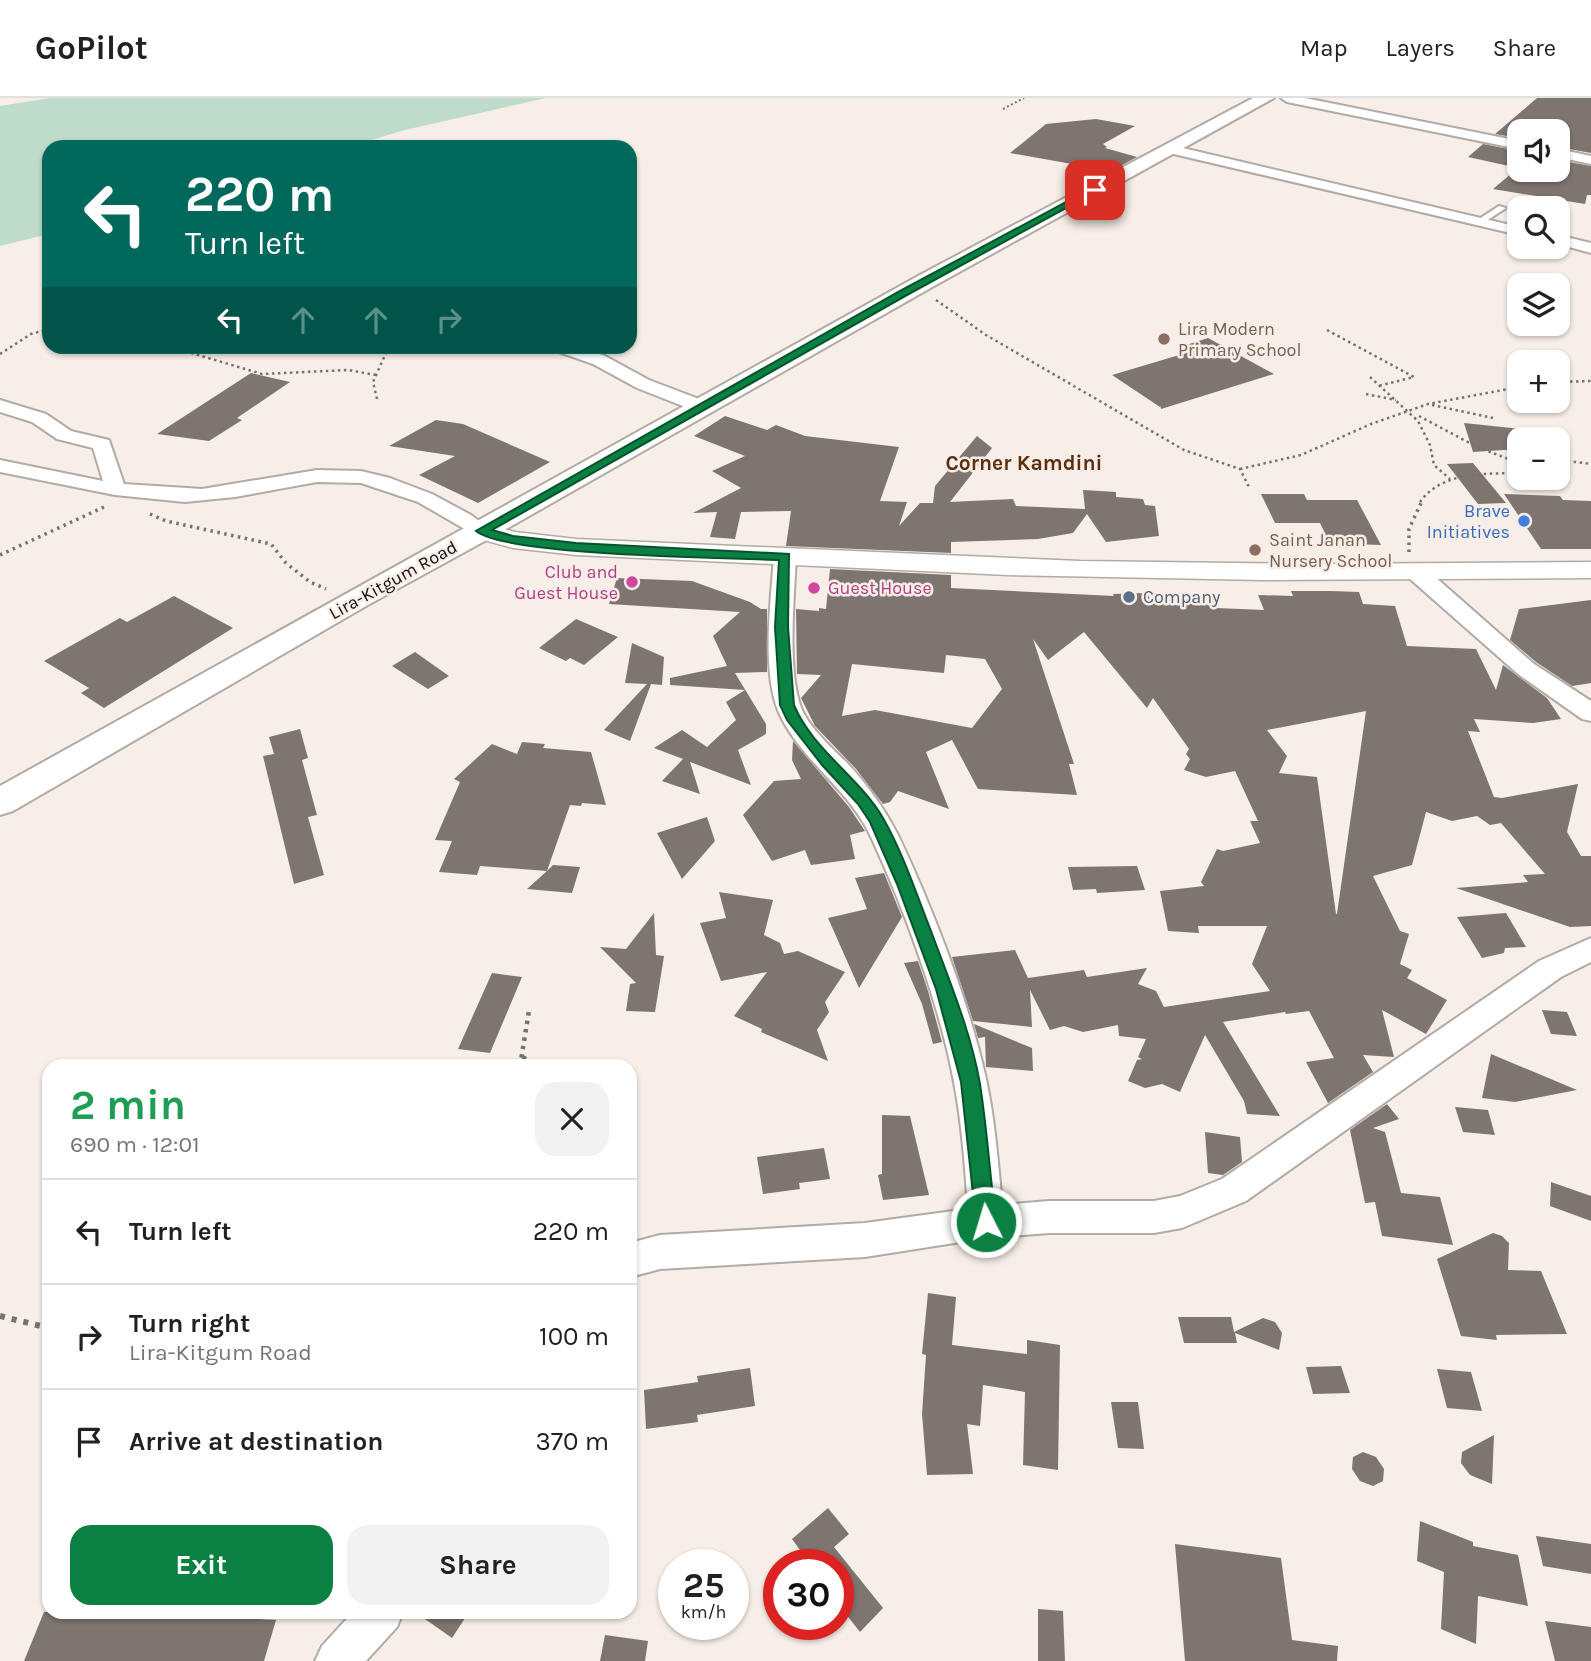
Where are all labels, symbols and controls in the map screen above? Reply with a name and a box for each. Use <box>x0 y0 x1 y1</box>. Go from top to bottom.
text: GoPilot <box>35 29 148 67</box>
text: Map <box>1300 34 1348 62</box>
text: Layers <box>1386 34 1455 62</box>
text: Share <box>1493 34 1556 62</box>
map controls <box>1507 119 1570 490</box>
button: sound <box>1507 119 1570 182</box>
pin <box>1065 160 1125 220</box>
text: 220 m <box>185 166 334 223</box>
icon: left <box>70 168 161 259</box>
icon: arrive <box>1076 171 1114 209</box>
button: search <box>1507 196 1570 259</box>
text: Turn left <box>185 225 305 262</box>
button: layers <box>1507 273 1570 336</box>
icon: left <box>211 301 249 339</box>
icon: ahead <box>284 301 322 339</box>
icon: ahead <box>357 301 395 339</box>
icon: right <box>430 301 468 339</box>
place label: Lira Modern Primary School <box>1178 318 1302 361</box>
marker: Lira Modern Primary School <box>1156 331 1172 347</box>
button: + <box>1507 350 1570 413</box>
button: − <box>1507 427 1570 490</box>
district label: Corner Kamdini <box>946 451 1102 475</box>
place label: Brave Initiatives <box>1427 500 1510 543</box>
marker: Brave Initiatives <box>1516 513 1532 529</box>
place label: Saint Janan Nursery School <box>1269 529 1392 572</box>
street label: Lira-Kitgum Road <box>325 536 461 624</box>
marker: Saint Janan Nursery School <box>1247 542 1263 558</box>
place label: Club and Guest House <box>514 561 618 604</box>
marker: Club and Guest House <box>624 574 640 590</box>
place label: Guest House <box>828 577 932 599</box>
marker: Guest House <box>806 580 822 596</box>
place label: Company <box>1143 586 1221 608</box>
marker: Company <box>1121 589 1137 605</box>
text: 2 min <box>70 1080 186 1130</box>
button: close <box>535 1082 609 1156</box>
text: 690 m · 12:01 <box>70 1131 200 1158</box>
position arrow <box>949 1185 1023 1259</box>
icon: left <box>70 1213 108 1251</box>
text: Turn left <box>129 1216 231 1247</box>
text: 220 m <box>533 1216 609 1247</box>
text: Turn right <box>129 1308 250 1339</box>
icon: right <box>70 1318 108 1356</box>
text: 100 m <box>539 1321 609 1352</box>
text: Lira-Kitgum Road <box>129 1339 312 1366</box>
icon: arrive <box>70 1423 108 1461</box>
text: Arrive at destination <box>129 1426 383 1457</box>
text: 370 m <box>536 1426 609 1457</box>
button: Exit <box>70 1525 333 1605</box>
button: Share <box>347 1525 609 1605</box>
speed limit sign: 30 <box>763 1549 854 1640</box>
text: 25 <box>683 1565 724 1606</box>
text: km/h <box>681 1601 726 1623</box>

